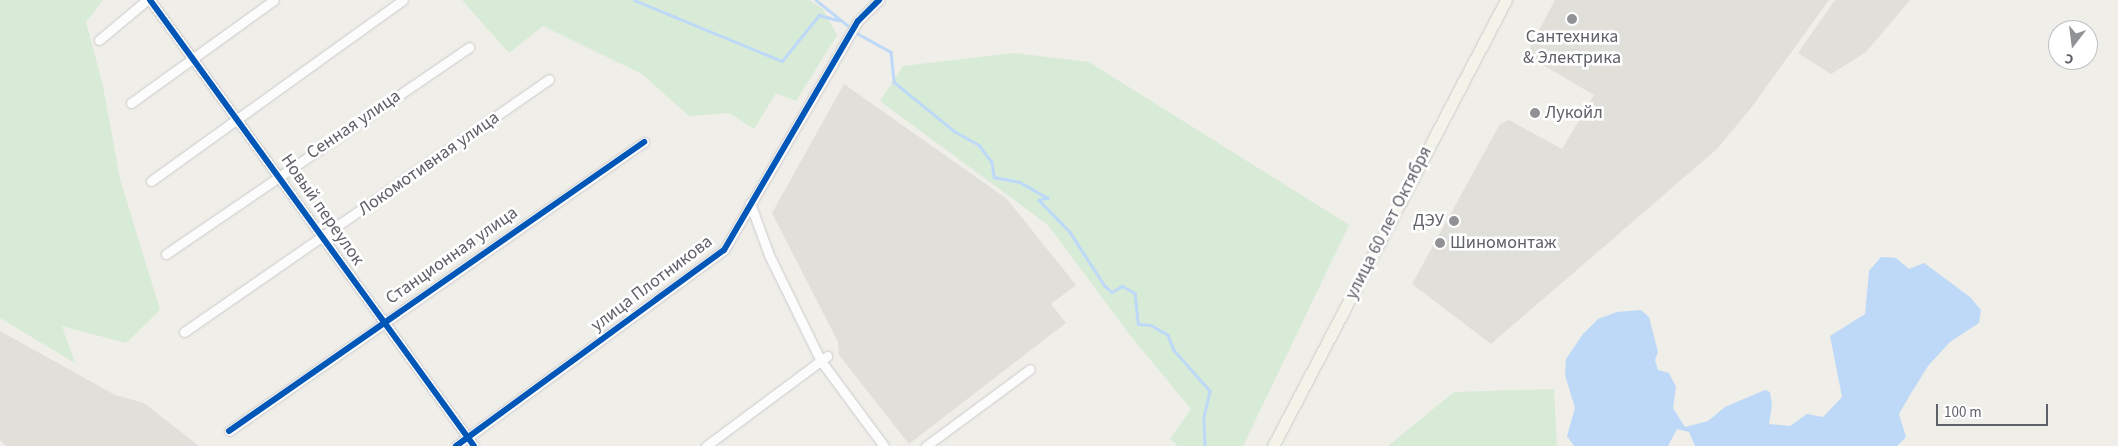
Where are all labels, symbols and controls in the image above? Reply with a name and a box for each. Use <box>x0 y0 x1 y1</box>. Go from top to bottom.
marker: Сантехника & Электрика <box>1566 13 1578 25</box>
north arrow <box>2048 20 2098 70</box>
place label: Сантехника & Электрика <box>1523 27 1621 70</box>
text: С <box>2063 48 2076 69</box>
street label: Сенная улица <box>303 86 405 164</box>
place label: Лукойл <box>1545 102 1603 124</box>
street label: Локомотивная улица <box>354 107 504 221</box>
marker: Лукойл <box>1529 107 1541 119</box>
street label: улица 60 лет Октября <box>1341 143 1437 303</box>
street label: Новый переулок <box>276 150 368 270</box>
street label: Станционная улица <box>382 202 522 310</box>
place label: ДЭУ <box>1413 210 1444 232</box>
marker: ДЭУ <box>1448 215 1460 227</box>
street label: улица Плотникова <box>587 231 717 337</box>
place label: Шиномонтаж <box>1450 232 1556 254</box>
marker: Шиномонтаж <box>1434 237 1446 249</box>
scale bar <box>1938 394 2050 426</box>
text: 100 m <box>1944 402 1982 423</box>

